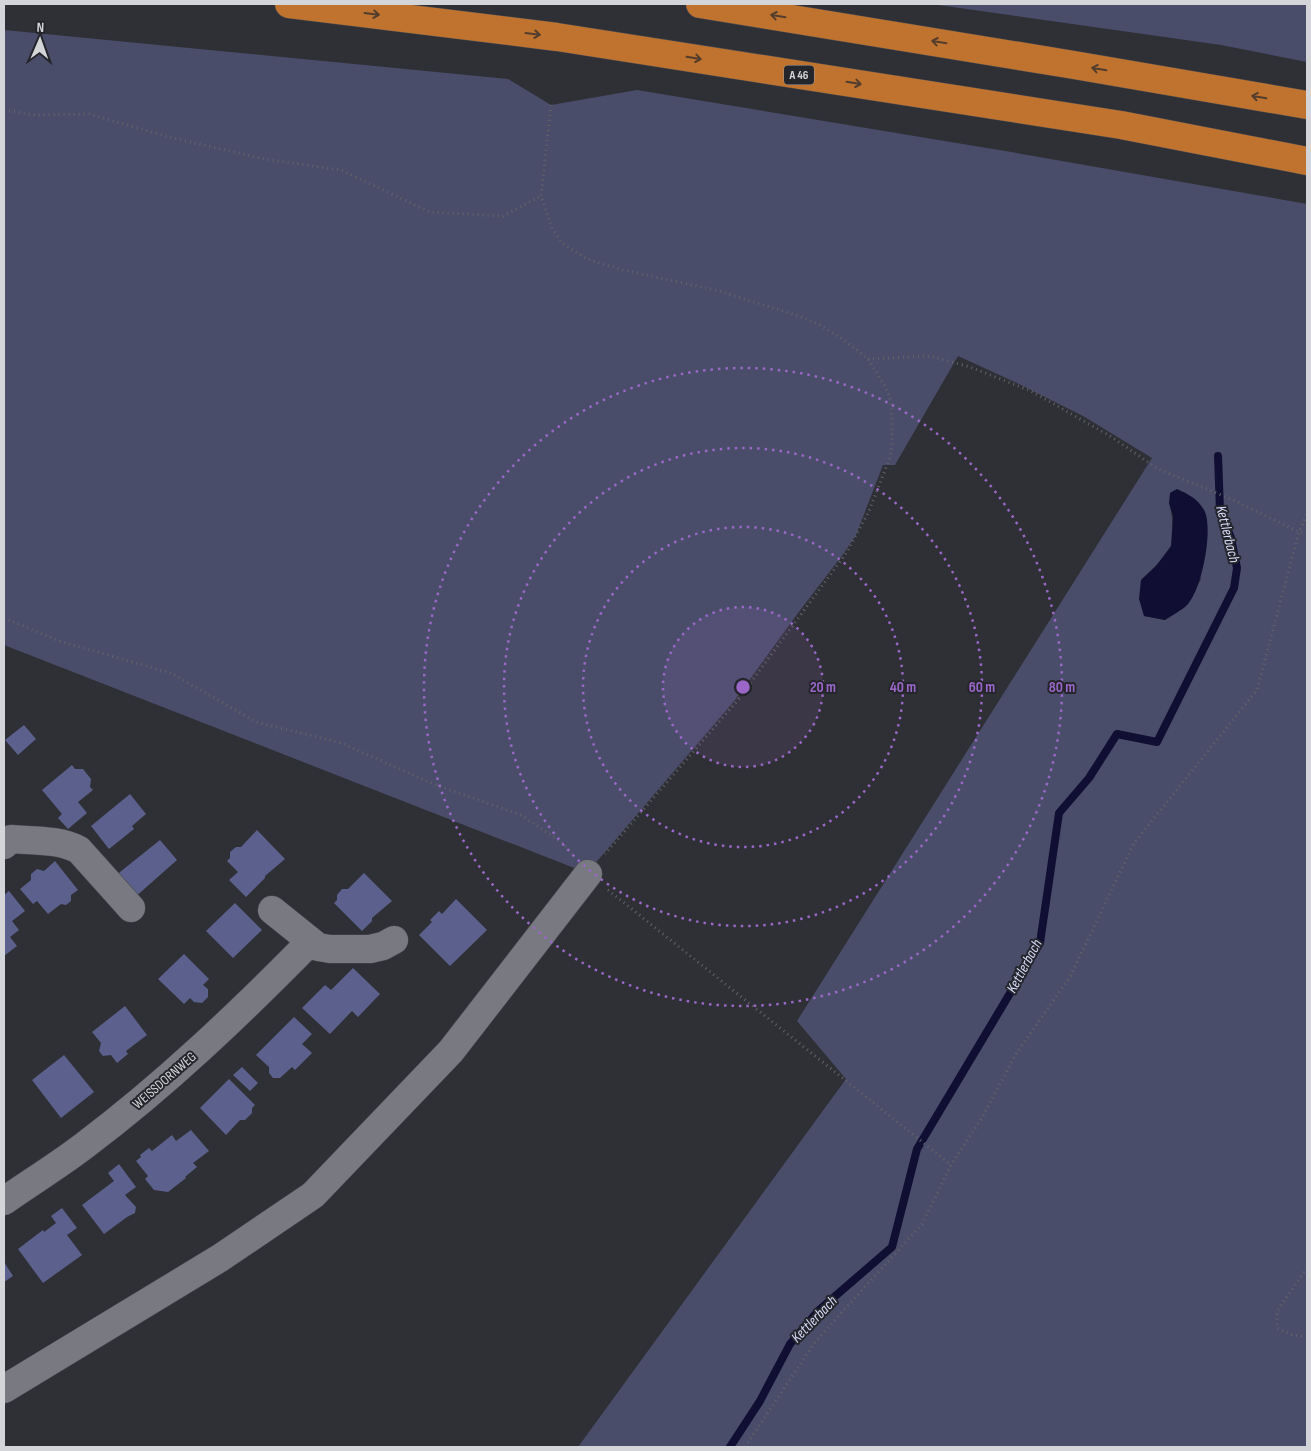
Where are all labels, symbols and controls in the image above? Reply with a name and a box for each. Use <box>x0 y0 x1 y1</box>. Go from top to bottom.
one-way arrow <box>364 9 380 19</box>
one-way arrow <box>771 10 787 20</box>
north arrow <box>15 15 65 65</box>
text: N <box>36 19 44 36</box>
one-way arrow <box>525 29 541 39</box>
one-way arrow <box>931 37 947 47</box>
one-way arrow <box>685 53 701 63</box>
one-way arrow <box>1091 63 1107 73</box>
road number: A 46 <box>784 66 814 84</box>
one-way arrow <box>846 79 862 89</box>
one-way arrow <box>1252 91 1268 101</box>
water label: Kettlerbach <box>1211 504 1244 565</box>
centre of rings <box>734 678 752 696</box>
text: 20 m <box>810 678 836 697</box>
text: 40 m <box>890 678 916 697</box>
text: 60 m <box>969 678 995 697</box>
text: 80 m <box>1049 678 1075 697</box>
water label: Kettlerbach <box>1002 936 1047 996</box>
street label: WEISSDORNWEG <box>129 1048 200 1113</box>
water label: Kettlerbach <box>787 1292 841 1347</box>

